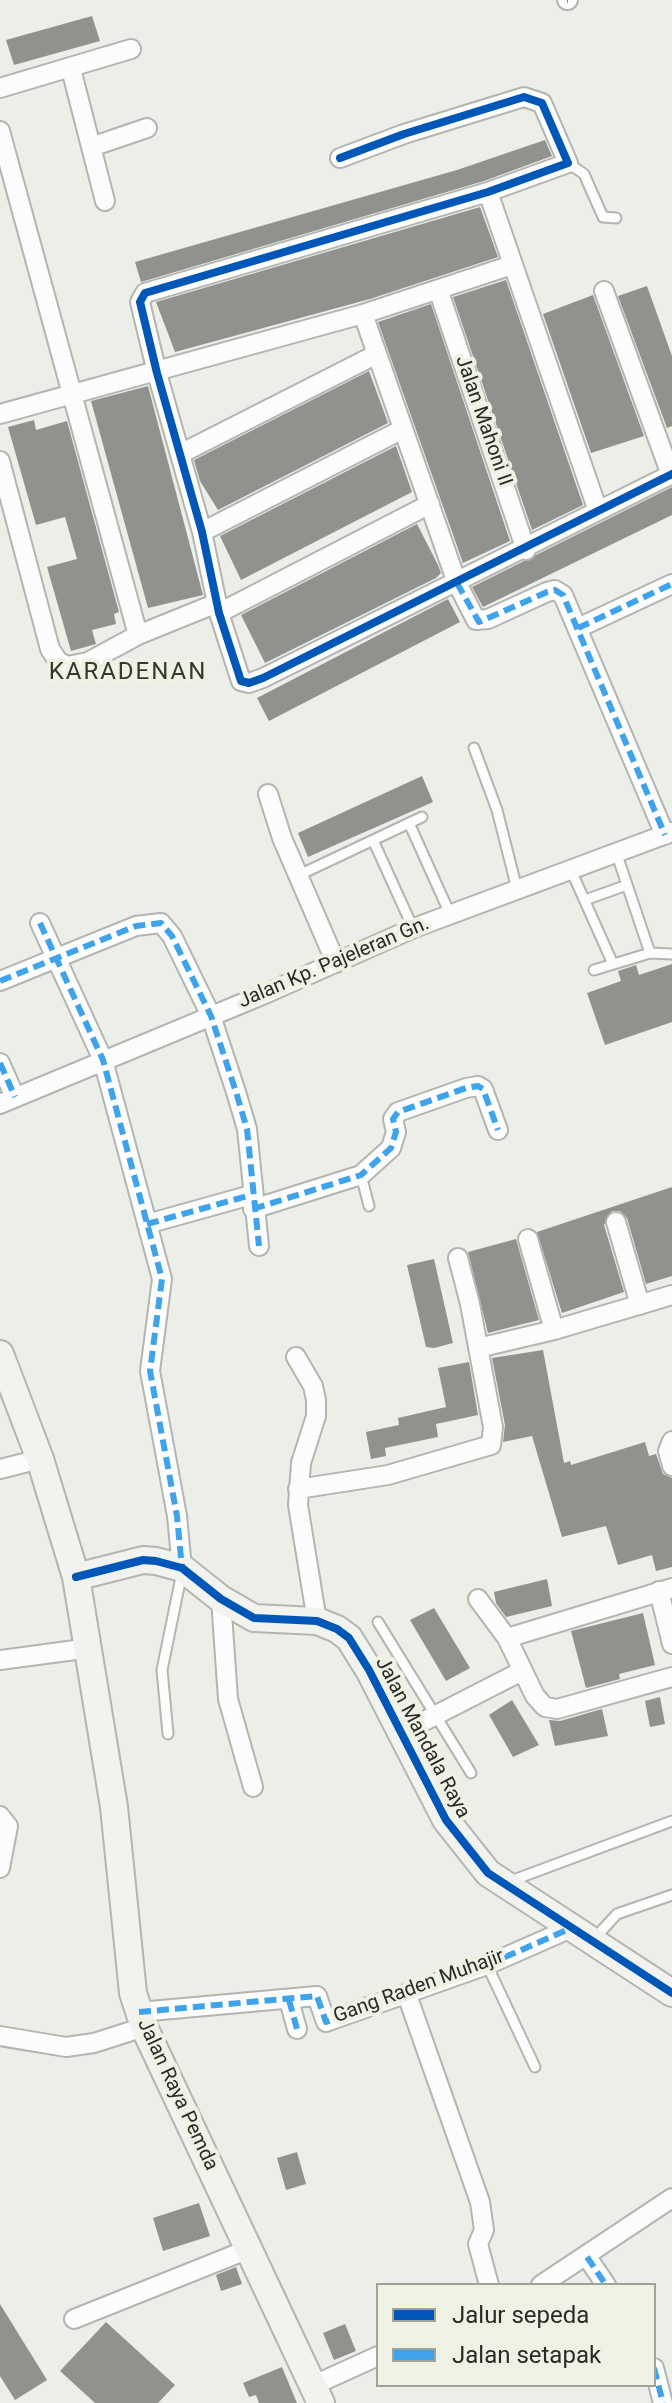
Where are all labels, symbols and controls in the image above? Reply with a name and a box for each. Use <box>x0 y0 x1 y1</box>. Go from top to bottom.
street label: Jalan Mahoni II <box>449 353 517 489</box>
district label: KARADENAN <box>49 659 207 687</box>
street label: Jalan Kp. Pajeleran Gn. <box>235 912 433 1014</box>
street label: Jalan Mandala Raya <box>369 1653 475 1823</box>
street label: Gang Raden Muhajir <box>330 1945 508 2029</box>
street label: Jalan Raya Pemda <box>131 2015 223 2175</box>
legend <box>376 2283 656 2387</box>
text: Jalur sepeda <box>452 2301 589 2329</box>
text: Jalan setapak <box>452 2341 601 2369</box>

